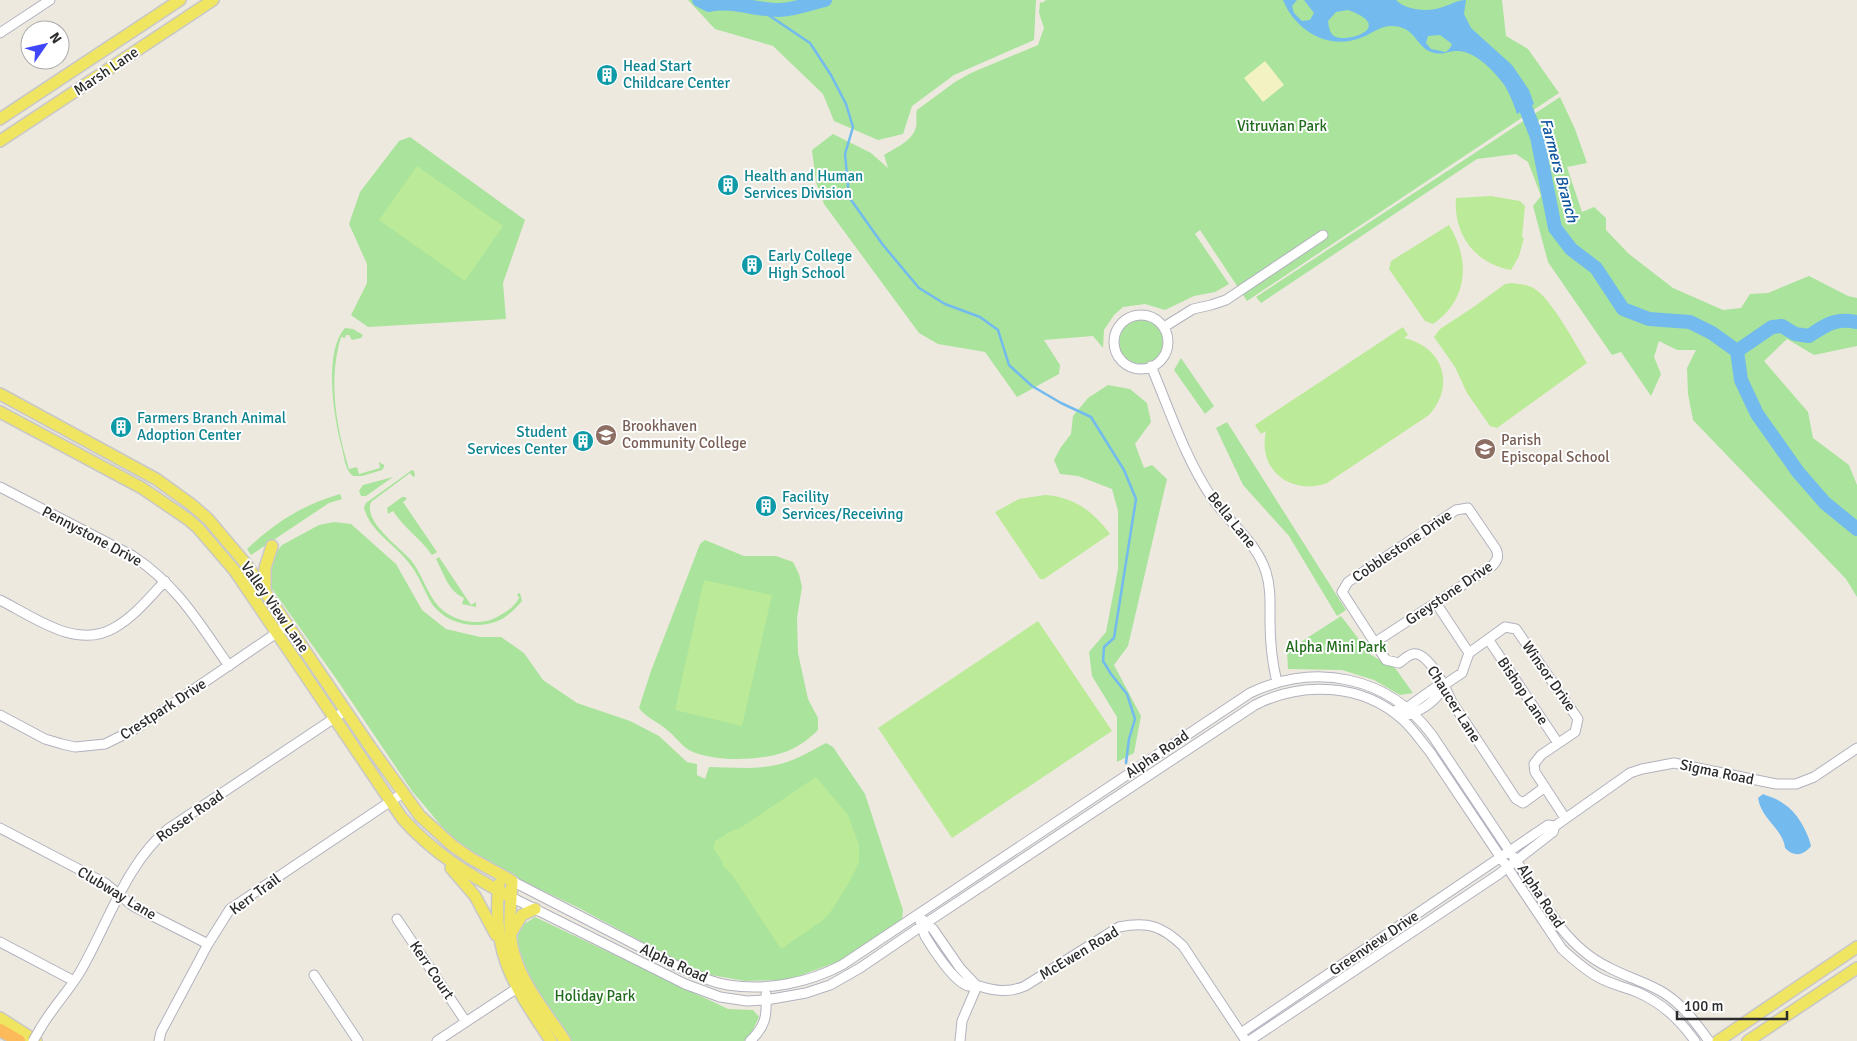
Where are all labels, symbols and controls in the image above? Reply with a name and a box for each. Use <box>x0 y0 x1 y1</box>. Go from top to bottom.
north arrow <box>20 20 70 70</box>
text: N <box>46 29 65 47</box>
street label: Marsh Lane <box>70 43 142 99</box>
place label: Head Start Childcare Center <box>623 57 731 92</box>
building icon: Head Start Childcare Center <box>595 63 619 87</box>
water label: Farmers Branch <box>1535 116 1583 226</box>
park label: Vitruvian Park <box>1237 117 1328 135</box>
place label: Health and Human Services Division <box>744 167 863 202</box>
building icon: Health and Human Services Division <box>716 173 740 197</box>
place label: Early College High School <box>768 247 852 282</box>
building icon: Early College High School <box>740 253 764 277</box>
place label: Farmers Branch Animal Adoption Center <box>137 409 286 444</box>
building icon: Farmers Branch Animal Adoption Center <box>109 415 133 439</box>
place label: Brookhaven Community College <box>622 417 747 452</box>
place label: Student Services Center <box>467 423 567 458</box>
school or university icon: Brookhaven Community College <box>594 423 618 447</box>
building icon: Student Services Center <box>571 429 595 453</box>
place label: Parish Episcopal School <box>1501 431 1610 466</box>
school or university icon: Parish Episcopal School <box>1473 437 1497 461</box>
place label: Facility Services/Receiving <box>782 488 903 523</box>
street label: Bella Lane <box>1204 488 1260 552</box>
building icon: Facility Services/Receiving <box>754 494 778 518</box>
street label: Pennystone Drive <box>39 502 145 570</box>
street label: Cobblestone Drive <box>1349 506 1455 586</box>
street label: Greystone Drive <box>1402 557 1496 629</box>
street label: Valley View Lane <box>237 558 313 656</box>
street label: Winsor Drive <box>1518 637 1580 715</box>
park label: Alpha Mini Park <box>1286 638 1387 656</box>
street label: Bishop Lane <box>1494 654 1552 728</box>
street label: Chaucer Lane <box>1423 662 1485 746</box>
street label: Crestpark Drive <box>117 674 209 744</box>
street label: Alpha Road <box>1122 726 1192 782</box>
street label: Sigma Road <box>1678 755 1756 789</box>
street label: Rosser Road <box>153 786 227 846</box>
street label: Alpha Road <box>1514 861 1568 931</box>
street label: Clubway Lane <box>74 862 160 924</box>
street label: Kerr Trail <box>226 869 284 919</box>
street label: Greenview Drive <box>1326 907 1422 979</box>
street label: McEwen Road <box>1036 922 1122 984</box>
street label: Kerr Court <box>406 937 458 1003</box>
street label: Alpha Road <box>637 940 711 987</box>
park label: Holiday Park <box>555 987 636 1005</box>
scale bar <box>1677 988 1787 1020</box>
text: 100 m <box>1684 997 1724 1015</box>

